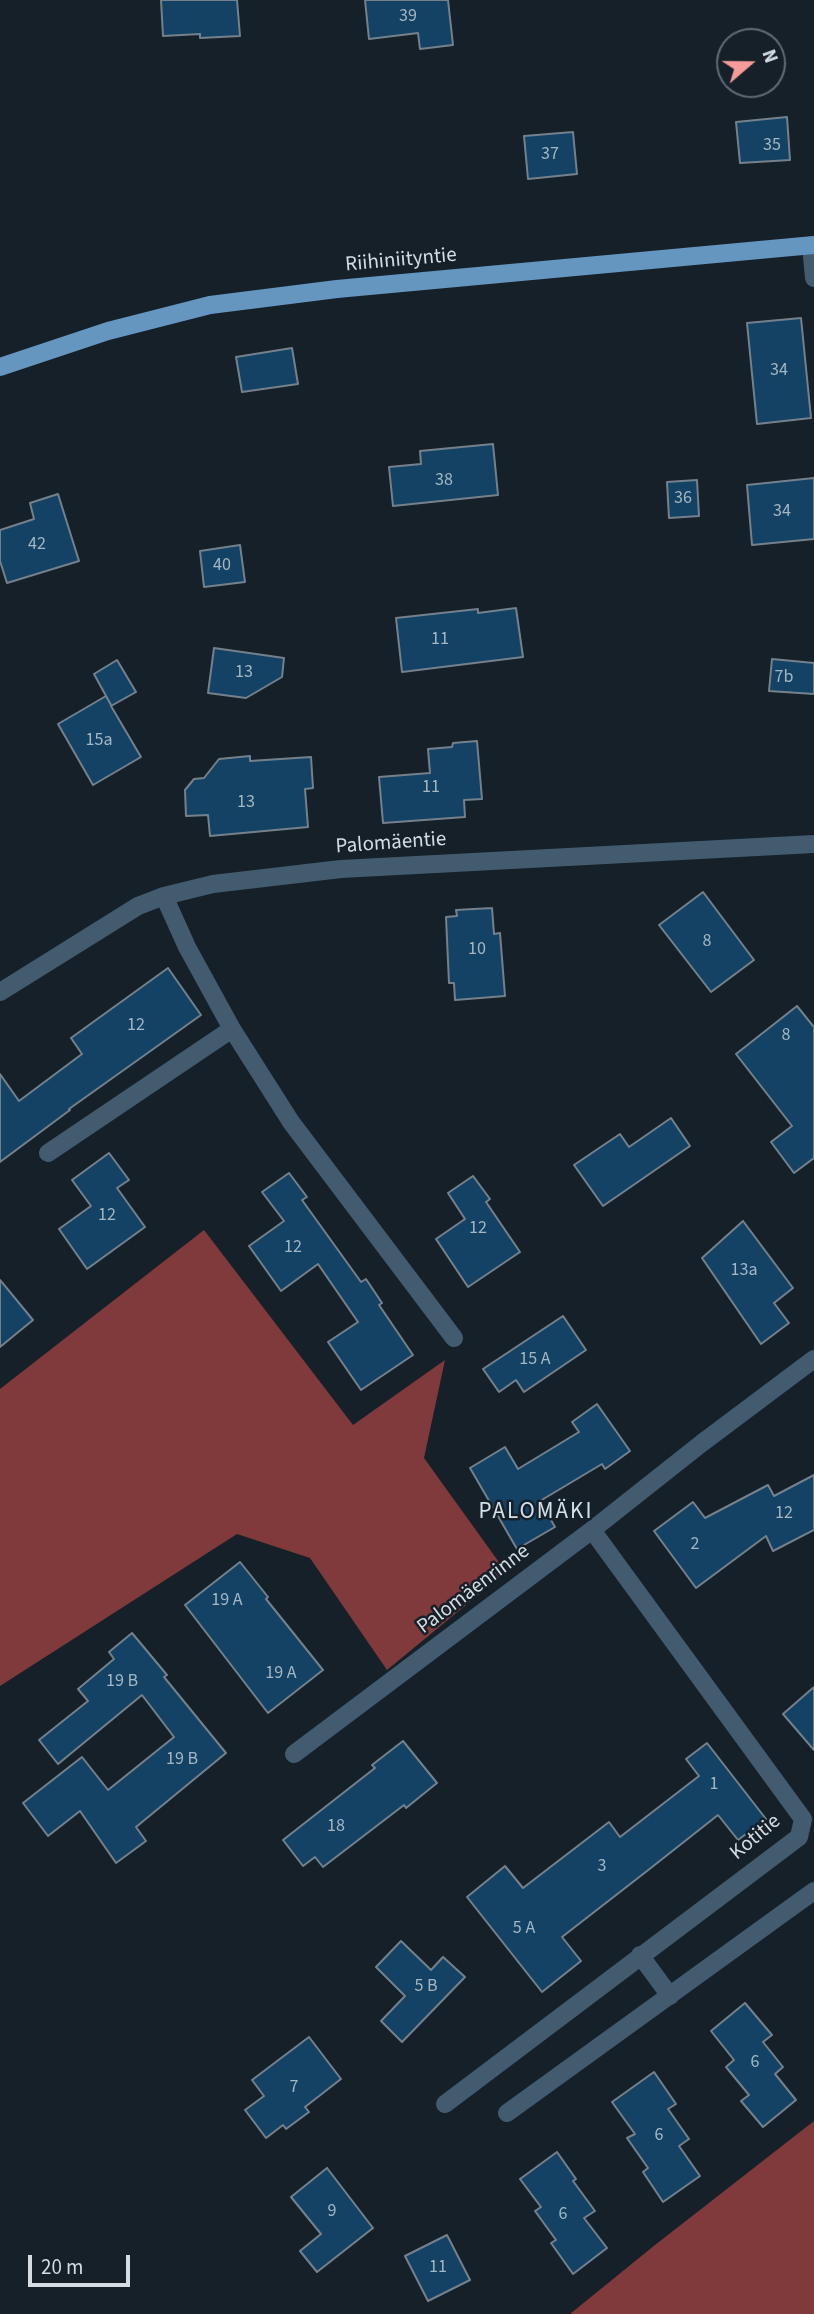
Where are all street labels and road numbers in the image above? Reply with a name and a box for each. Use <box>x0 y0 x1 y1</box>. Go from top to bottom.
street label: Riihiniityntie <box>344 244 458 278</box>
street label: Palomäentie <box>335 828 447 860</box>
street label: Palomäenrinne <box>413 1540 535 1640</box>
street label: Kotitie <box>726 1810 786 1866</box>

